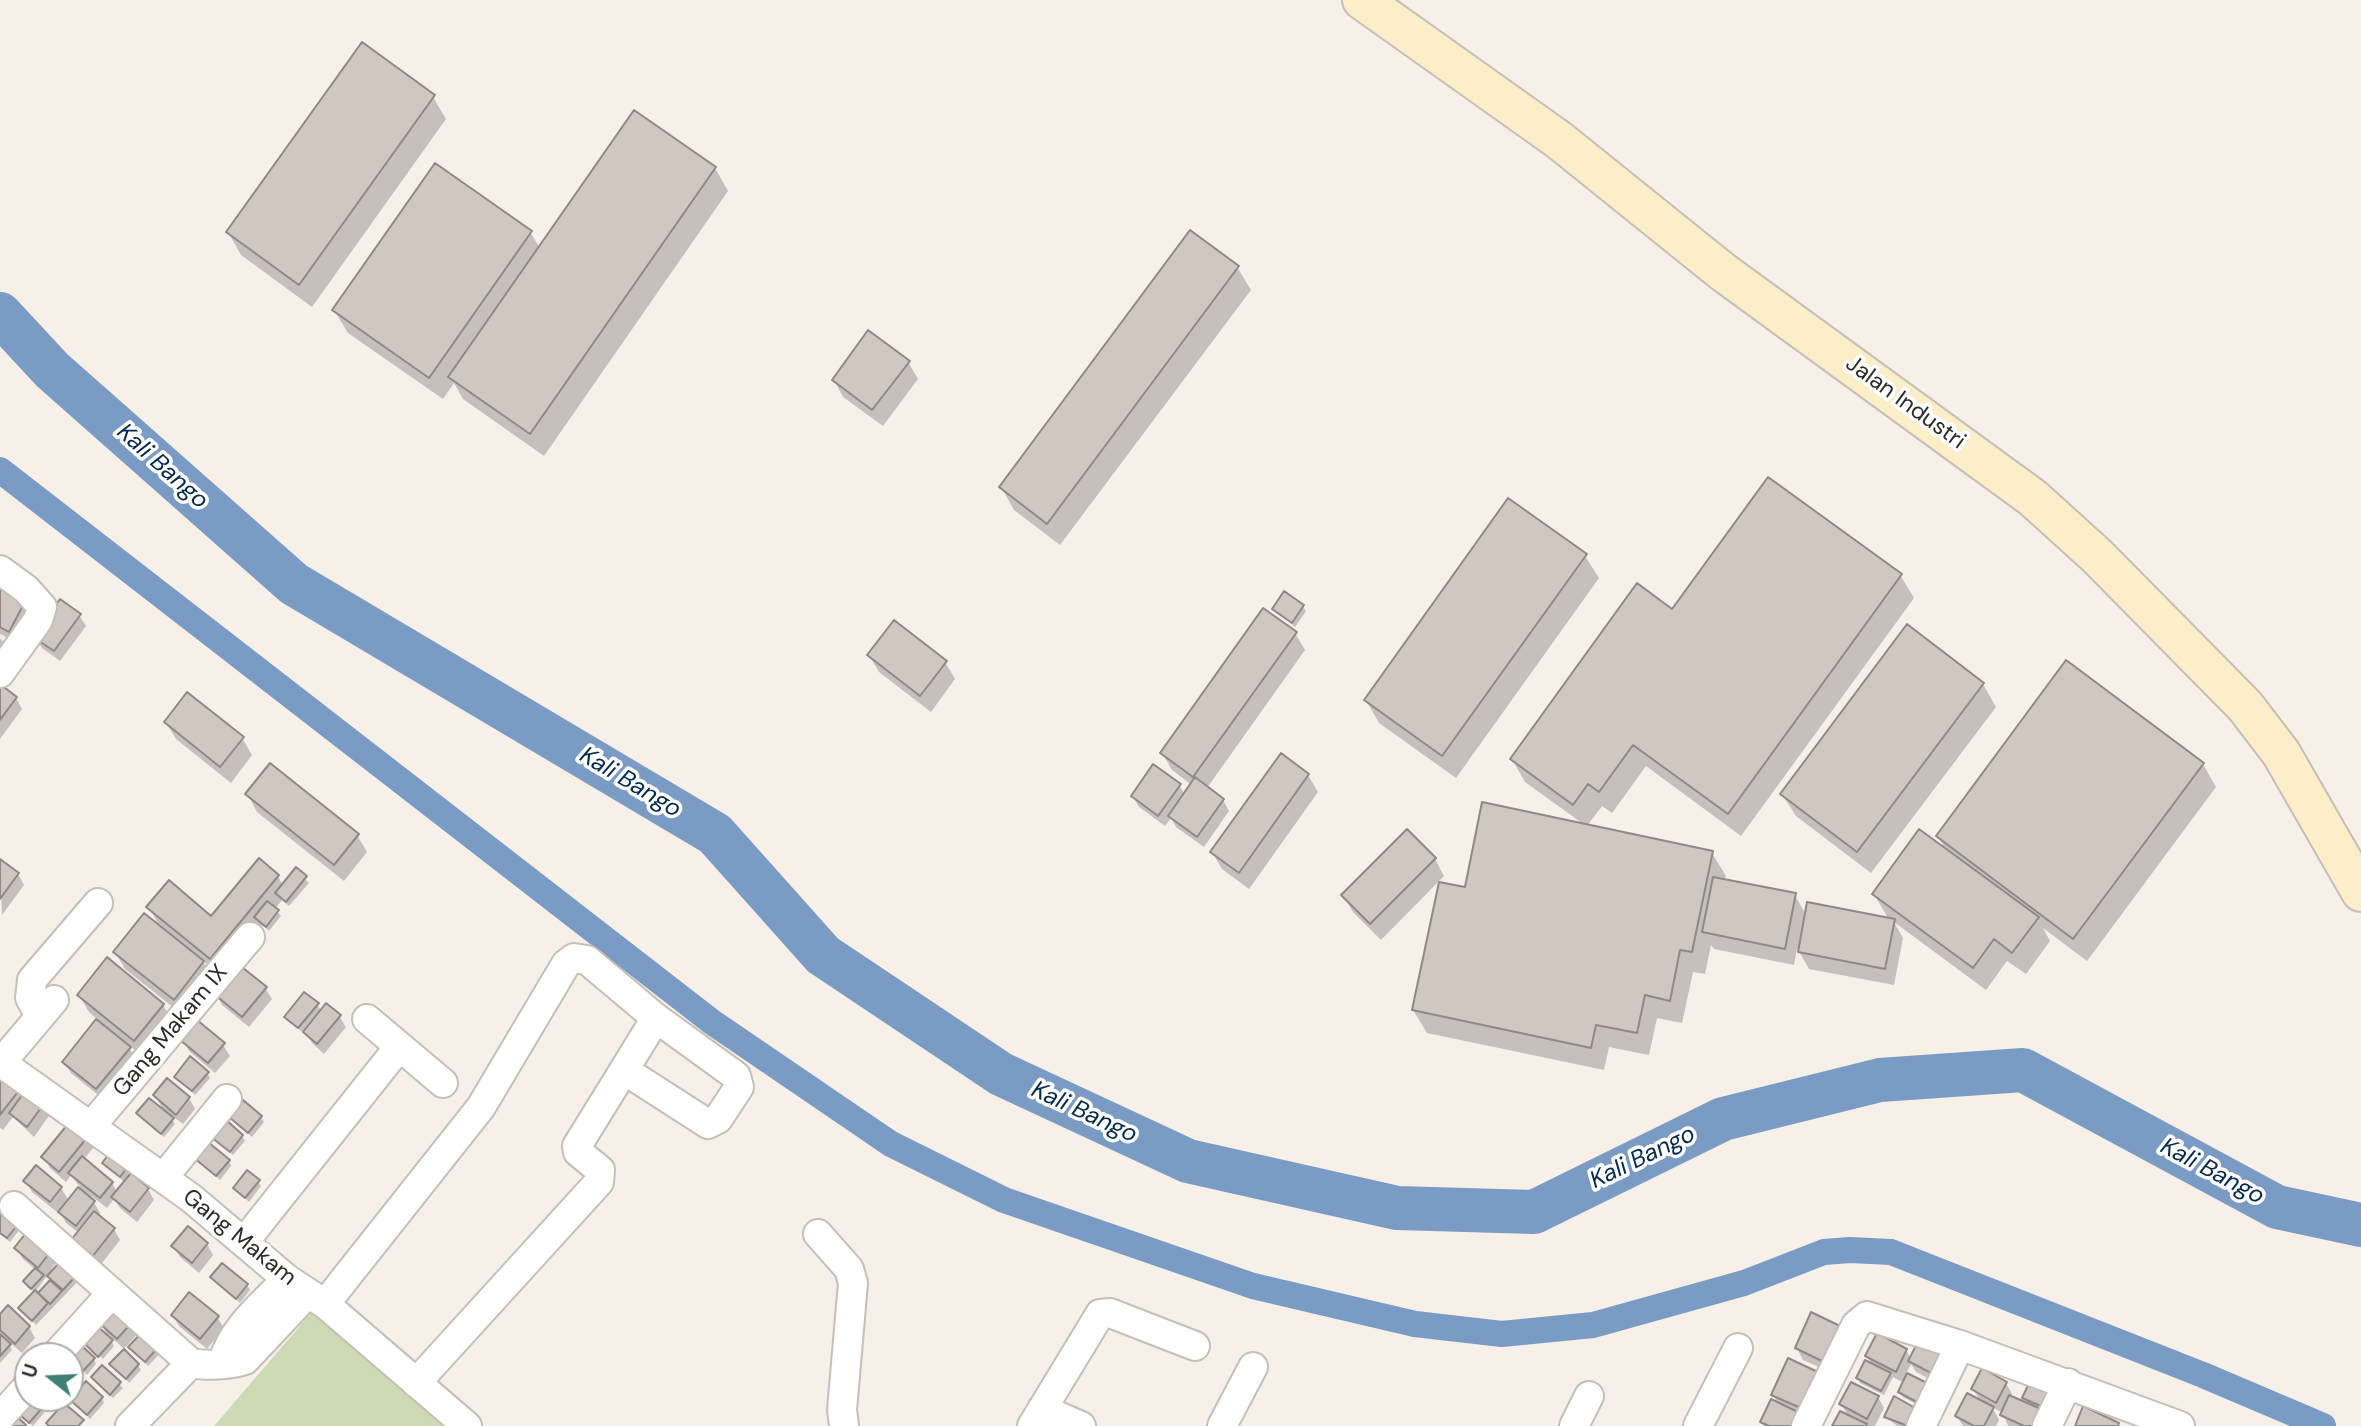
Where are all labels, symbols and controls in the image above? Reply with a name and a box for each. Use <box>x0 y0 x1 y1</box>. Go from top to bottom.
street label: Jalan Industri <box>1840 350 1970 456</box>
water label: Kali Bango <box>110 418 214 516</box>
water label: Kali Bango <box>574 741 686 825</box>
street label: Gang Makam IX <box>108 959 234 1103</box>
water label: Kali Bango <box>1027 1076 1141 1150</box>
water label: Kali Bango <box>1586 1120 1700 1196</box>
water label: Kali Bango <box>2155 1133 2269 1211</box>
street label: Gang Makam <box>177 1184 301 1292</box>
north arrow <box>14 1342 84 1412</box>
text: U <box>17 1361 44 1381</box>

